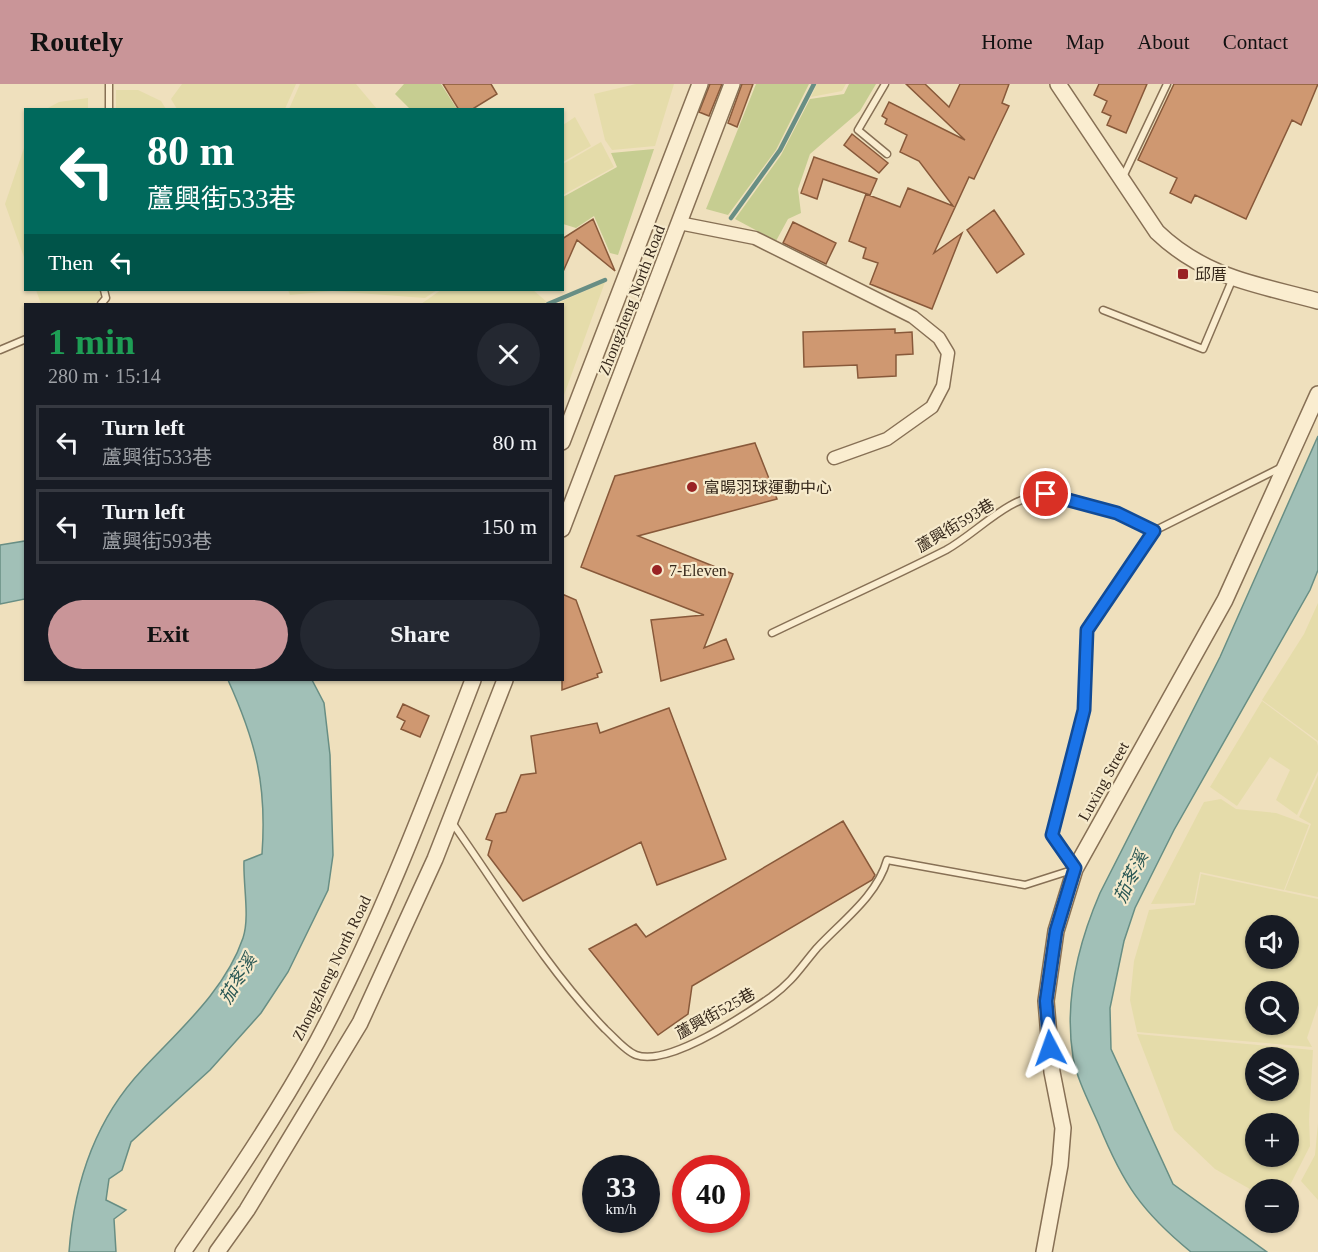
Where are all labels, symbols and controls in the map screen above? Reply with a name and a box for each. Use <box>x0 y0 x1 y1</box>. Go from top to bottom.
text: Routely <box>30 26 123 57</box>
text: Home <box>981 30 1033 54</box>
text: Map <box>1066 30 1104 54</box>
text: About <box>1137 30 1190 54</box>
text: Contact <box>1223 30 1288 54</box>
text: 80 m <box>147 128 235 174</box>
icon: left <box>48 132 126 210</box>
text: 蘆興街533巷 <box>147 184 296 214</box>
street label: Zhongzheng North Road <box>595 223 669 378</box>
icon: left <box>105 246 138 279</box>
text: Then <box>48 250 93 275</box>
place label: 邱厝 <box>1195 266 1227 283</box>
marker: 邱厝 <box>1176 267 1190 281</box>
text: 1 min <box>48 322 135 362</box>
button: close <box>477 323 540 386</box>
text: 280 m · 15:14 <box>48 365 161 387</box>
text: Turn left <box>102 415 185 440</box>
icon: left <box>51 426 84 459</box>
text: 80 m <box>492 430 537 455</box>
text: 蘆興街533巷 <box>102 446 212 468</box>
pin <box>1020 468 1071 519</box>
icon: arrive <box>1029 477 1062 510</box>
place label: 富暘羽球運動中心 <box>704 479 832 496</box>
marker: 富暘羽球運動中心 <box>685 480 699 494</box>
street label: 蘆興街593巷 <box>913 495 997 555</box>
text: Turn left <box>102 499 185 524</box>
icon: left <box>51 510 84 543</box>
text: 150 m <box>481 514 537 539</box>
text: 蘆興街593巷 <box>102 530 212 552</box>
place label: 7-Eleven <box>669 562 727 579</box>
marker: 7-Eleven <box>650 563 664 577</box>
button: Exit <box>48 600 288 669</box>
button: Share <box>300 600 540 669</box>
street label: Luxing Street <box>1075 738 1133 824</box>
water label: 茄苳溪 <box>1110 846 1153 906</box>
street label: Zhongzheng North Road <box>289 893 375 1044</box>
map controls <box>1245 915 1299 1233</box>
button: sound <box>1245 915 1299 969</box>
water label: 茄苳溪 <box>216 948 262 1007</box>
button: search <box>1245 981 1299 1035</box>
street label: 蘆興街525巷 <box>673 985 758 1042</box>
position arrow <box>1018 1016 1082 1080</box>
button: layers <box>1245 1047 1299 1101</box>
button: + <box>1245 1113 1299 1167</box>
speed limit sign: 40 <box>672 1155 750 1233</box>
text: 33 <box>606 1170 636 1203</box>
button: − <box>1245 1179 1299 1233</box>
text: km/h <box>606 1201 636 1217</box>

